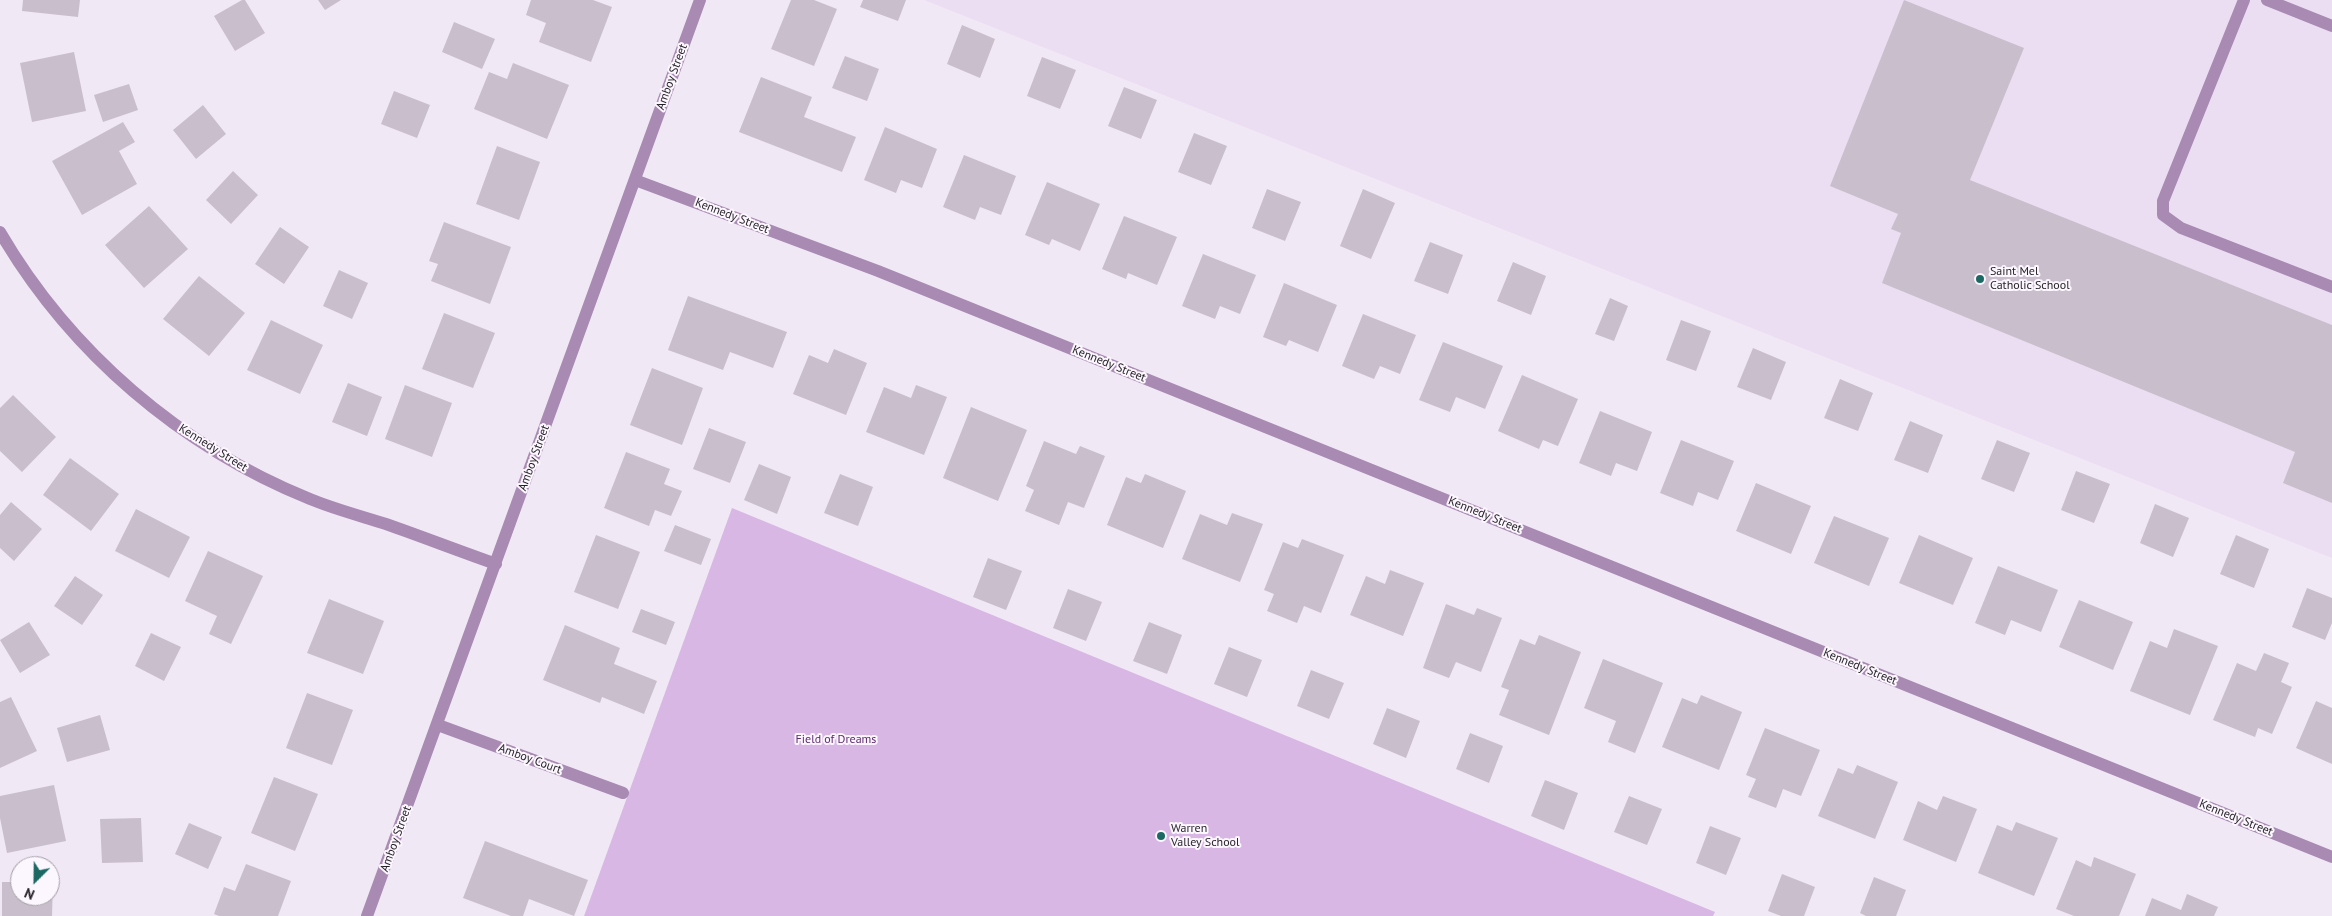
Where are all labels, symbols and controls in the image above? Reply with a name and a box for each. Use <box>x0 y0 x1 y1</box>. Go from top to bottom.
street label: Amboy Street <box>653 42 691 112</box>
street label: Kennedy Street <box>693 195 771 237</box>
place label: Saint Mel Catholic School <box>1990 265 2070 293</box>
marker: Saint Mel Catholic School <box>1974 273 1986 285</box>
street label: Kennedy Street <box>1070 343 1148 385</box>
street label: Kennedy Street <box>176 421 250 475</box>
street label: Amboy Street <box>515 423 553 493</box>
street label: Kennedy Street <box>1446 494 1524 536</box>
street label: Kennedy Street <box>1821 646 1899 688</box>
park label: Field of Dreams <box>796 733 876 747</box>
street label: Amboy Court <box>496 741 564 777</box>
street label: Kennedy Street <box>2197 797 2275 839</box>
street label: Amboy Street <box>377 804 415 874</box>
place label: Warren Valley School <box>1171 822 1240 850</box>
marker: Warren Valley School <box>1155 830 1167 842</box>
north arrow <box>10 856 60 906</box>
text: N <box>22 884 37 904</box>

